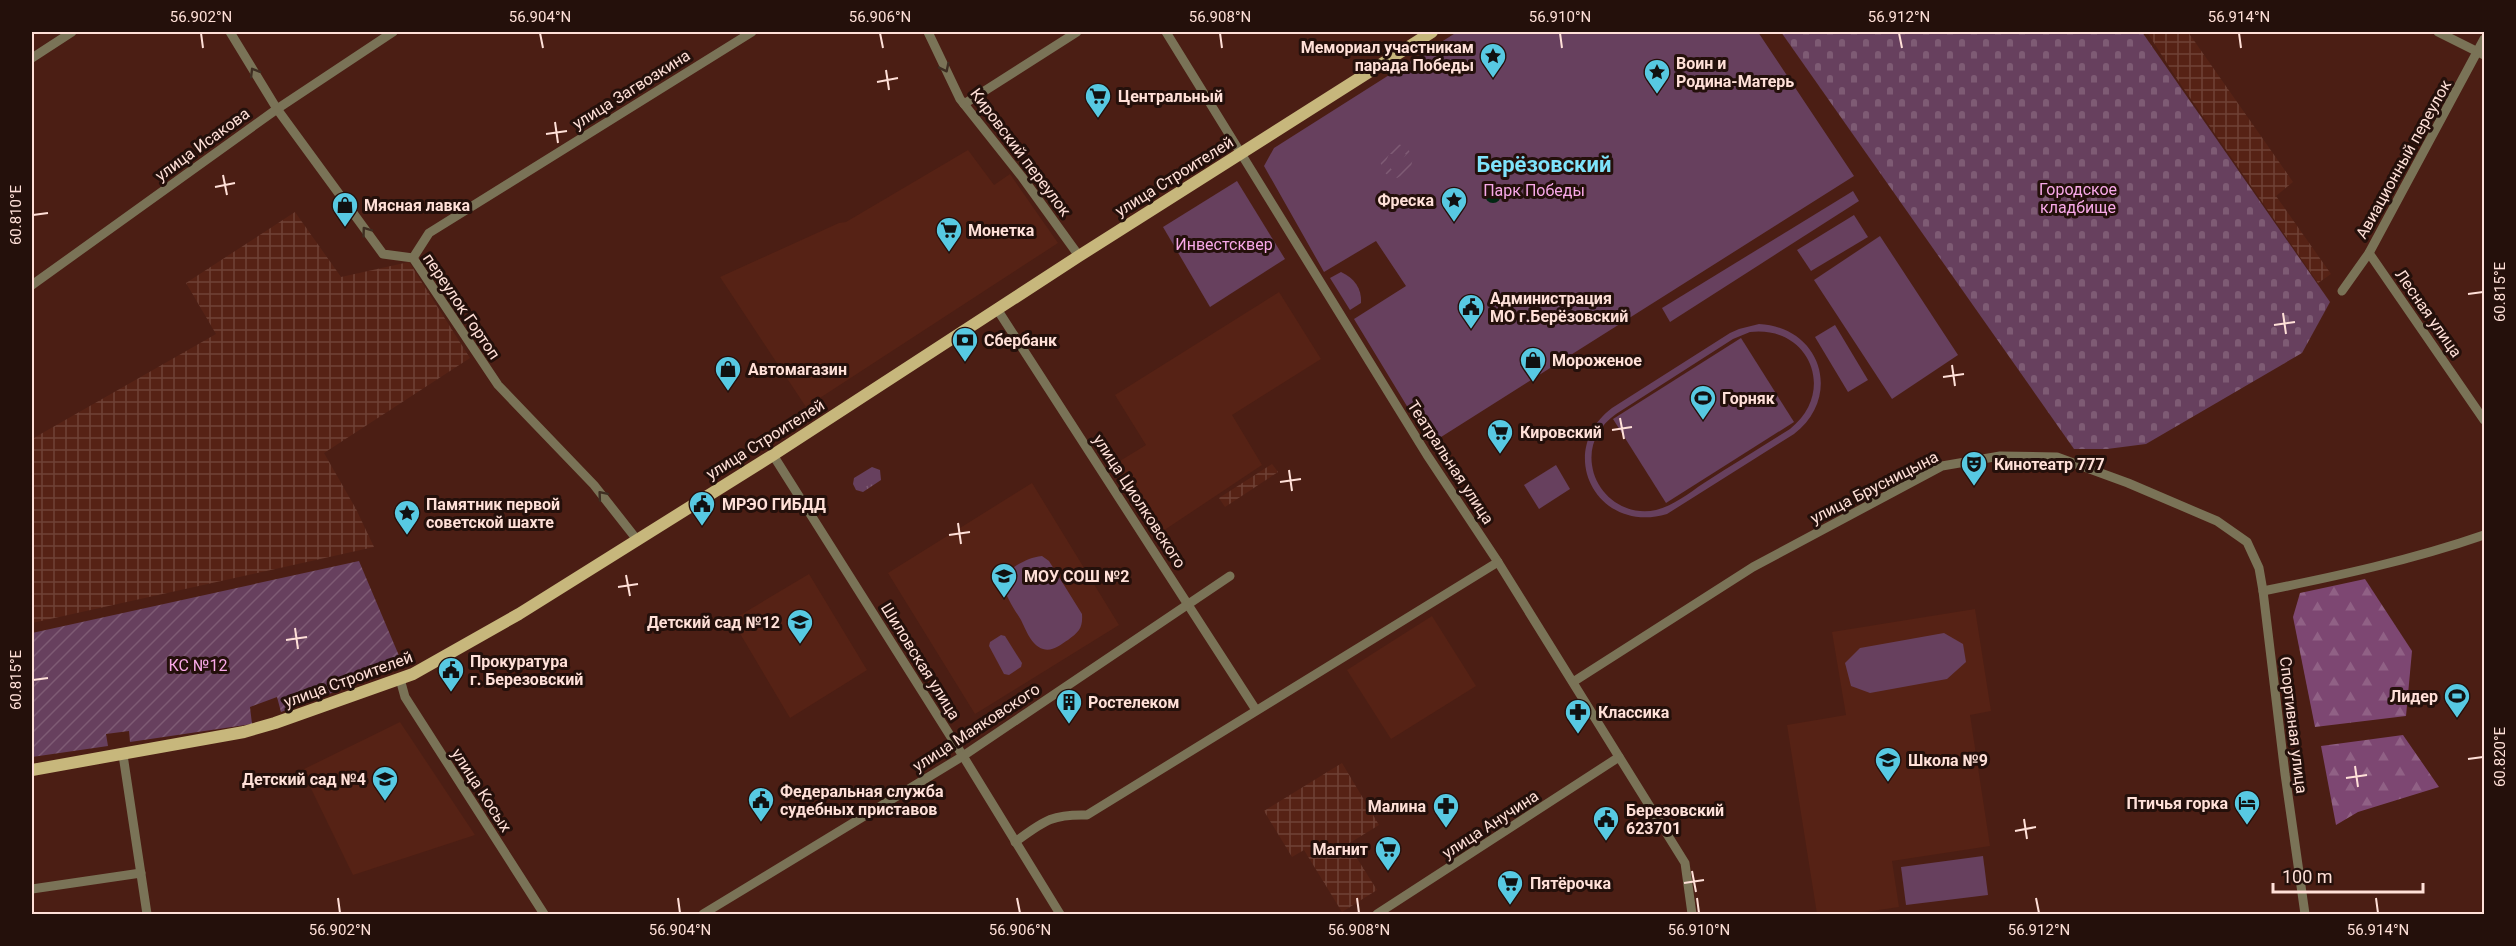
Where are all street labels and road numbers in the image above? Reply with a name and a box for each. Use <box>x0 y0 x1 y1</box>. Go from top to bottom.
street label: улица Загвозкина <box>569 46 694 133</box>
street label: Авиационный переулок <box>2352 76 2455 242</box>
street label: Кировский переулок <box>966 85 1075 220</box>
street label: улица Исакова <box>151 104 253 185</box>
street label: улица Строителей <box>1112 132 1237 220</box>
street label: переулок Гортоп <box>419 250 504 363</box>
street label: Лесная улица <box>2391 266 2466 361</box>
street label: улица Строителей <box>703 395 828 483</box>
street label: Театральная улица <box>1403 397 1498 528</box>
street label: улица Циолковского <box>1089 431 1190 572</box>
street label: улица Брусницына <box>1807 447 1941 528</box>
street label: Шиловская улица <box>877 599 964 723</box>
street label: улица Строителей <box>281 647 415 712</box>
street label: Спортивная улица <box>2276 656 2311 795</box>
street label: улица Маяковского <box>909 679 1043 776</box>
street label: улица Косых <box>448 745 516 836</box>
street label: улица Анучина <box>1439 786 1542 863</box>

